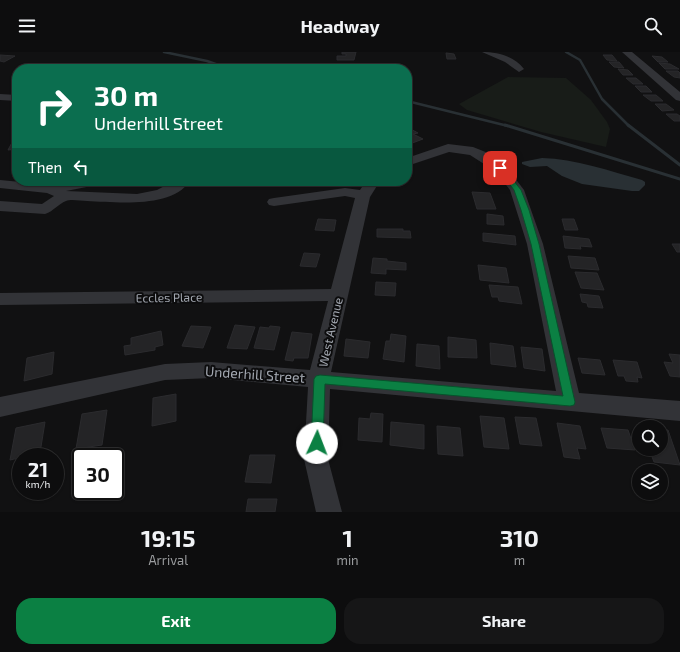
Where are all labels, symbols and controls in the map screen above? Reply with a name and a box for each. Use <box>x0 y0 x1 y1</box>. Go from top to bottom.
icon: menu <box>16 15 38 37</box>
text: Headway <box>300 15 380 37</box>
icon: search <box>642 15 664 37</box>
text: 30 m <box>94 78 158 112</box>
icon: right <box>28 80 80 132</box>
text: Underhill Street <box>94 112 223 134</box>
pin <box>483 151 517 185</box>
icon: left <box>70 156 92 178</box>
icon: arrive <box>489 157 511 179</box>
text: Then <box>28 158 62 176</box>
street label: Eccles Place <box>136 289 202 305</box>
street label: West Avenue <box>315 296 345 368</box>
street label: Underhill Street <box>204 362 306 386</box>
map controls <box>632 420 668 500</box>
button: search <box>632 420 668 456</box>
position arrow <box>296 422 338 464</box>
speed limit sign: 30 <box>72 448 124 500</box>
text: 21 <box>28 457 48 481</box>
button: layers <box>632 464 668 500</box>
text: km/h <box>26 478 50 490</box>
text: 19:15 <box>141 523 195 552</box>
text: 1 <box>342 523 353 552</box>
text: 310 <box>500 523 539 552</box>
text: Arrival <box>148 552 188 568</box>
text: min <box>337 552 359 568</box>
text: m <box>514 552 525 568</box>
button: Exit <box>16 598 336 644</box>
button: Share <box>344 598 664 644</box>

